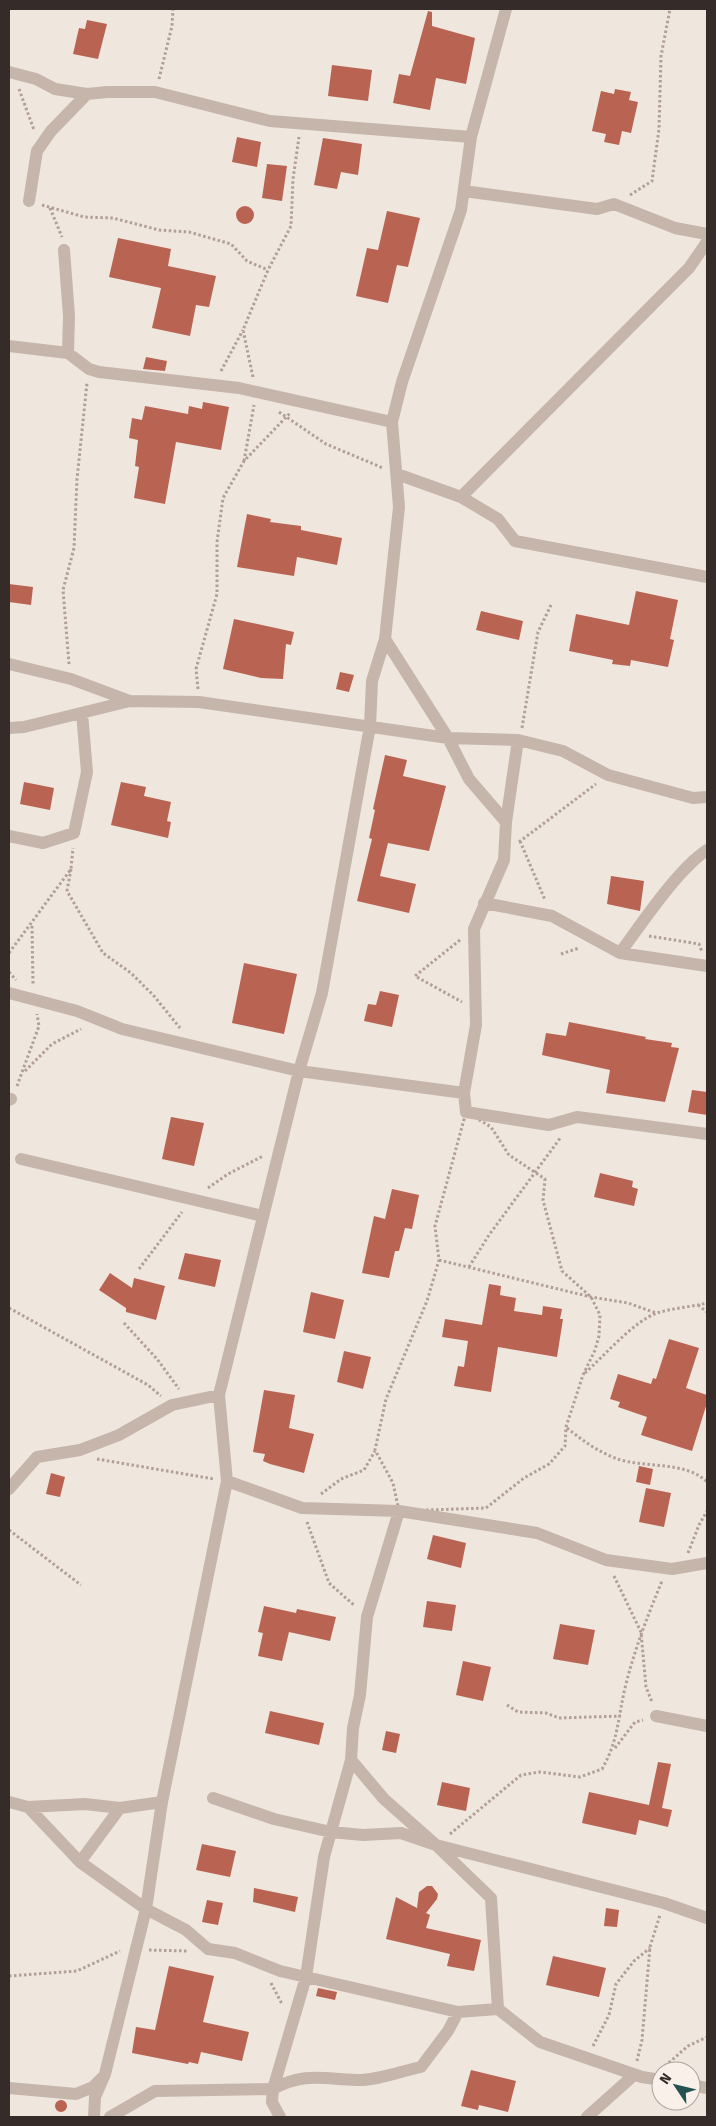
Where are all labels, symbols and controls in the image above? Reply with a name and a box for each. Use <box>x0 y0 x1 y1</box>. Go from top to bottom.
north arrow <box>651 2061 701 2111</box>
text: N <box>656 2070 675 2088</box>

